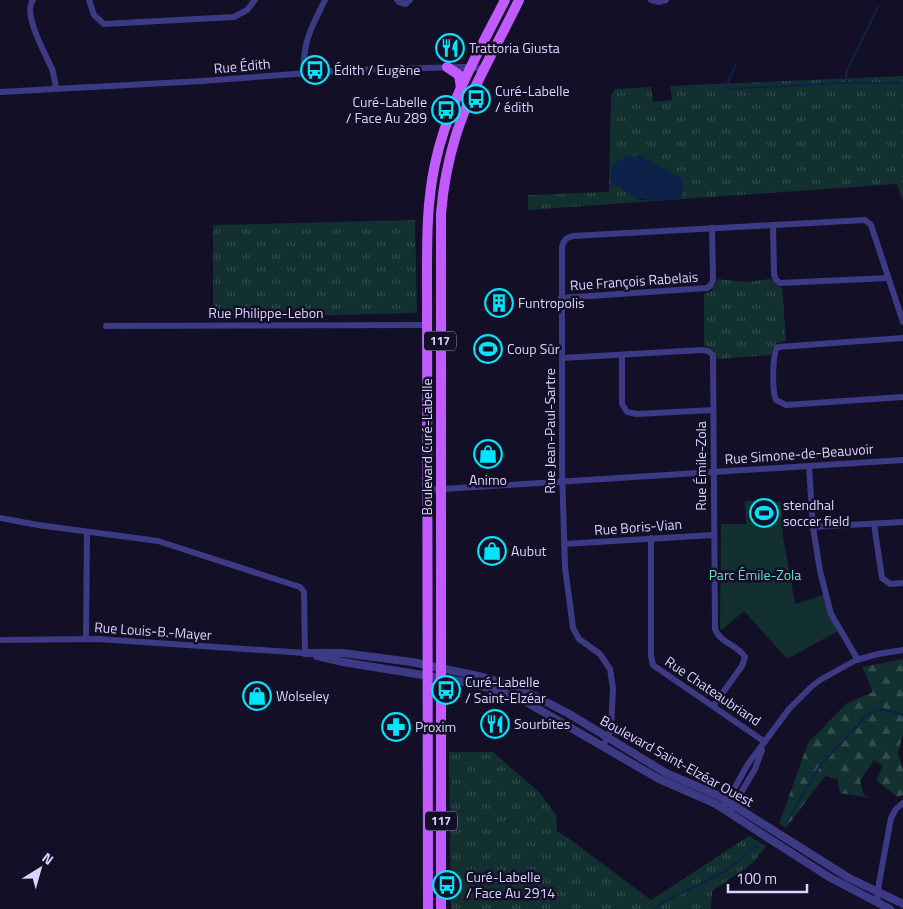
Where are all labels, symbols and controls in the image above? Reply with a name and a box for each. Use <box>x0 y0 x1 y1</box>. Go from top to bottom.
restaurant icon: Trattoria Giusta <box>435 33 465 63</box>
place label: Trattoria Giusta <box>469 37 560 58</box>
street label: Rue Édith <box>213 53 271 78</box>
bus stop icon: Édith / Eugène <box>300 55 330 85</box>
place label: Édith / Eugène <box>334 59 420 80</box>
place label: Curé-Labelle / édith <box>495 80 570 117</box>
bus stop icon: Curé-Labelle / édith <box>461 84 491 114</box>
place label: Curé-Labelle / Face Au 289 <box>346 91 427 128</box>
bus stop icon: Curé-Labelle / Face Au 289 <box>431 95 461 125</box>
street label: Rue François Rabelais <box>569 266 699 295</box>
building icon: Funtropolis <box>484 288 514 318</box>
place label: Funtropolis <box>518 292 585 313</box>
street label: Rue Philippe-Lebon <box>208 302 324 323</box>
road number: 117 <box>424 332 456 351</box>
sports icon: Coup Sûr <box>473 334 503 364</box>
place label: Coup Sûr <box>507 338 560 359</box>
street label: Rue Jean-Paul-Sartre <box>539 368 560 494</box>
street label: Boulevard Curé-Labelle <box>416 379 437 515</box>
street label: Rue Émile-Zola <box>690 421 711 511</box>
street label: Rue Simone-de-Beauvoir <box>724 438 874 469</box>
shop icon: Animo <box>473 439 503 469</box>
place label: Animo <box>469 469 507 490</box>
place label: stendhal soccer field <box>783 494 849 531</box>
sports icon: stendhal soccer field <box>749 498 779 528</box>
street label: Rue Boris-Vian <box>593 513 683 540</box>
shop icon: Aubut <box>477 536 507 566</box>
place label: Aubut <box>511 540 547 561</box>
park label: Parc Émile-Zola <box>709 564 801 585</box>
street label: Rue Louis-B.-Mayer <box>94 616 213 645</box>
street label: Rue Chateaubriand <box>661 651 766 731</box>
place label: Curé-Labelle / Saint-Elzéar <box>465 671 546 708</box>
bus stop icon: Curé-Labelle / Saint-Elzéar <box>431 675 461 705</box>
shop icon: Wolseley <box>242 681 272 711</box>
place label: Wolseley <box>276 685 330 706</box>
restaurant icon: Sourbites <box>480 709 510 739</box>
street label: Boulevard Saint-Elzéar Ouest <box>597 709 758 812</box>
pharmacy icon: Proxim <box>381 712 411 742</box>
place label: Sourbites <box>514 713 570 734</box>
place label: Proxim <box>415 716 456 737</box>
road number: 117 <box>425 811 457 830</box>
north arrow <box>15 844 65 894</box>
text: N <box>38 847 58 870</box>
scale bar <box>728 862 807 894</box>
place label: Curé-Labelle / Face Au 2914 <box>466 866 555 903</box>
text: 100 m <box>736 867 777 890</box>
bus stop icon: Curé-Labelle / Face Au 2914 <box>432 870 462 900</box>

